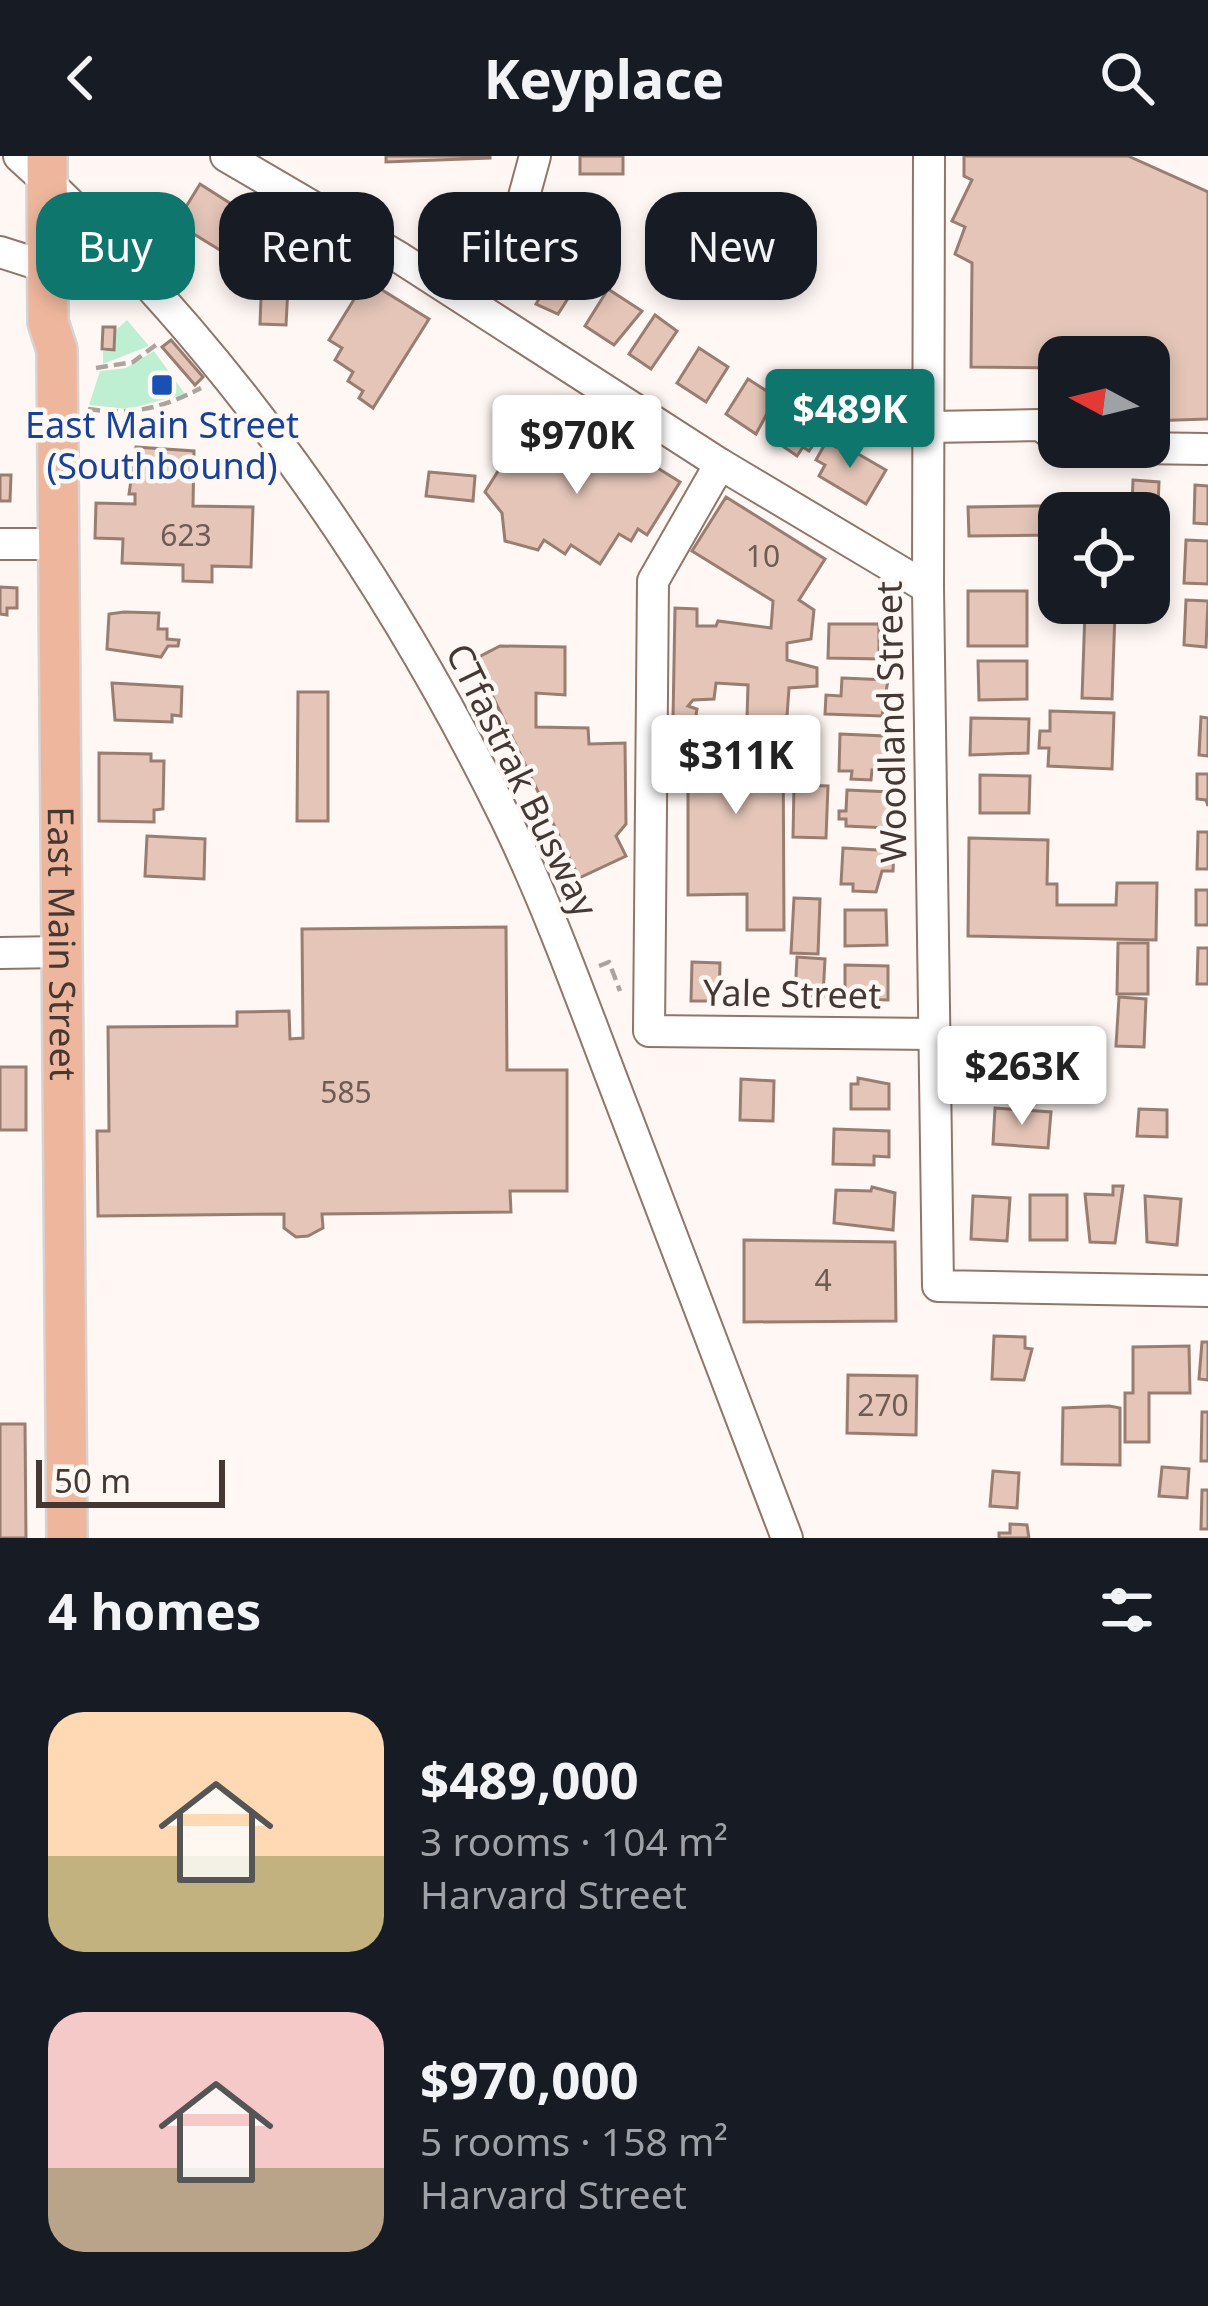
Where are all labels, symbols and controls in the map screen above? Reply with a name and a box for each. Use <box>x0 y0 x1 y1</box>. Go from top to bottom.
text: Keyplace <box>484 41 724 115</box>
icon: back <box>48 45 114 111</box>
icon: search <box>1094 45 1160 111</box>
chip: Buy <box>36 192 195 300</box>
chip: Rent <box>219 192 394 300</box>
chip: Filters <box>418 192 621 300</box>
chip: New <box>645 192 817 300</box>
north arrow <box>1038 336 1170 468</box>
map controls <box>1038 336 1170 624</box>
pin: $489K <box>766 369 934 471</box>
marker: East Main Street (Southbound) <box>149 372 175 398</box>
text: $489K <box>792 381 908 434</box>
pin: $970K <box>493 395 661 497</box>
place label: East Main Street (Southbound) <box>25 400 299 490</box>
text: $970K <box>519 407 635 460</box>
button: locate <box>1038 492 1170 624</box>
house number: 623 <box>160 514 212 555</box>
house number: 10 <box>746 535 780 576</box>
street label: Woodland Street <box>864 580 917 864</box>
street label: CTfastrak Busway <box>435 635 610 925</box>
pin: $311K <box>652 715 820 817</box>
text: $311K <box>678 727 794 780</box>
street label: East Main Street <box>37 806 88 1081</box>
street label: Yale Street <box>702 967 882 1020</box>
pin: $263K <box>938 1026 1106 1128</box>
text: $263K <box>964 1038 1080 1091</box>
house number: 585 <box>320 1071 372 1112</box>
house number: 4 <box>814 1259 832 1300</box>
house number: 270 <box>857 1384 909 1425</box>
scale bar <box>36 1454 225 1507</box>
text: 50 m <box>54 1458 131 1503</box>
text: 4 homes <box>48 1575 261 1645</box>
icon: filters <box>1094 1577 1160 1643</box>
text: $489,000 <box>420 1744 639 1814</box>
icon: home <box>144 1760 288 1904</box>
text: 3 rooms · 104 m² <box>420 1814 728 1867</box>
text: Harvard Street <box>420 1867 687 1920</box>
text: $970,000 <box>420 2044 639 2114</box>
icon: home <box>144 2060 288 2204</box>
text: 5 rooms · 158 m² <box>420 2114 728 2167</box>
text: Harvard Street <box>420 2167 687 2220</box>

